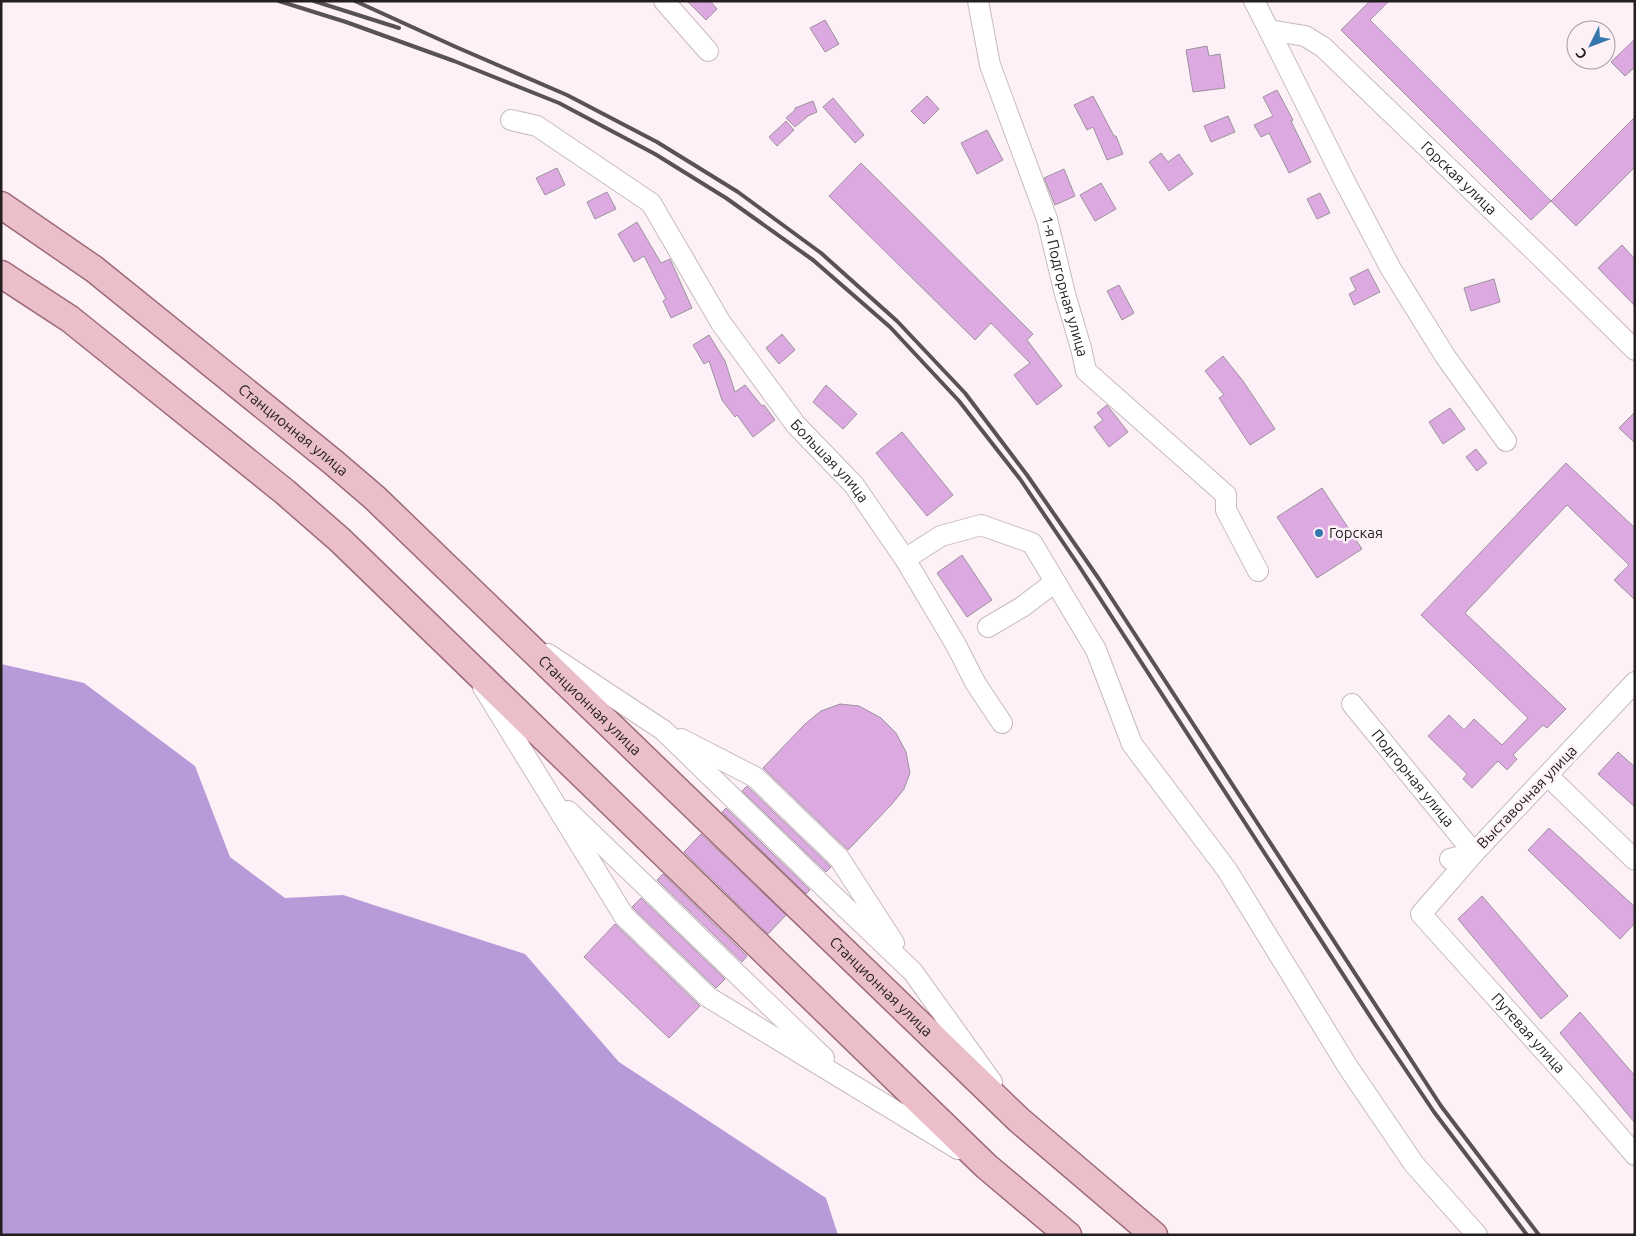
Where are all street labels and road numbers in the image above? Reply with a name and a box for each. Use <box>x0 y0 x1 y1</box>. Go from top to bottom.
street label: Горская улица <box>1418 137 1501 218</box>
street label: 1-я Подгорная улица <box>1039 214 1092 358</box>
street label: Станционная улица <box>235 380 352 479</box>
street label: Большая улица <box>787 416 872 505</box>
street label: Станционная улица <box>535 652 645 759</box>
street label: Подгорная улица <box>1368 726 1458 830</box>
street label: Выставочная улица <box>1473 742 1580 852</box>
street label: Станционная улица <box>826 933 936 1040</box>
street label: Путевая улица <box>1488 989 1569 1076</box>

